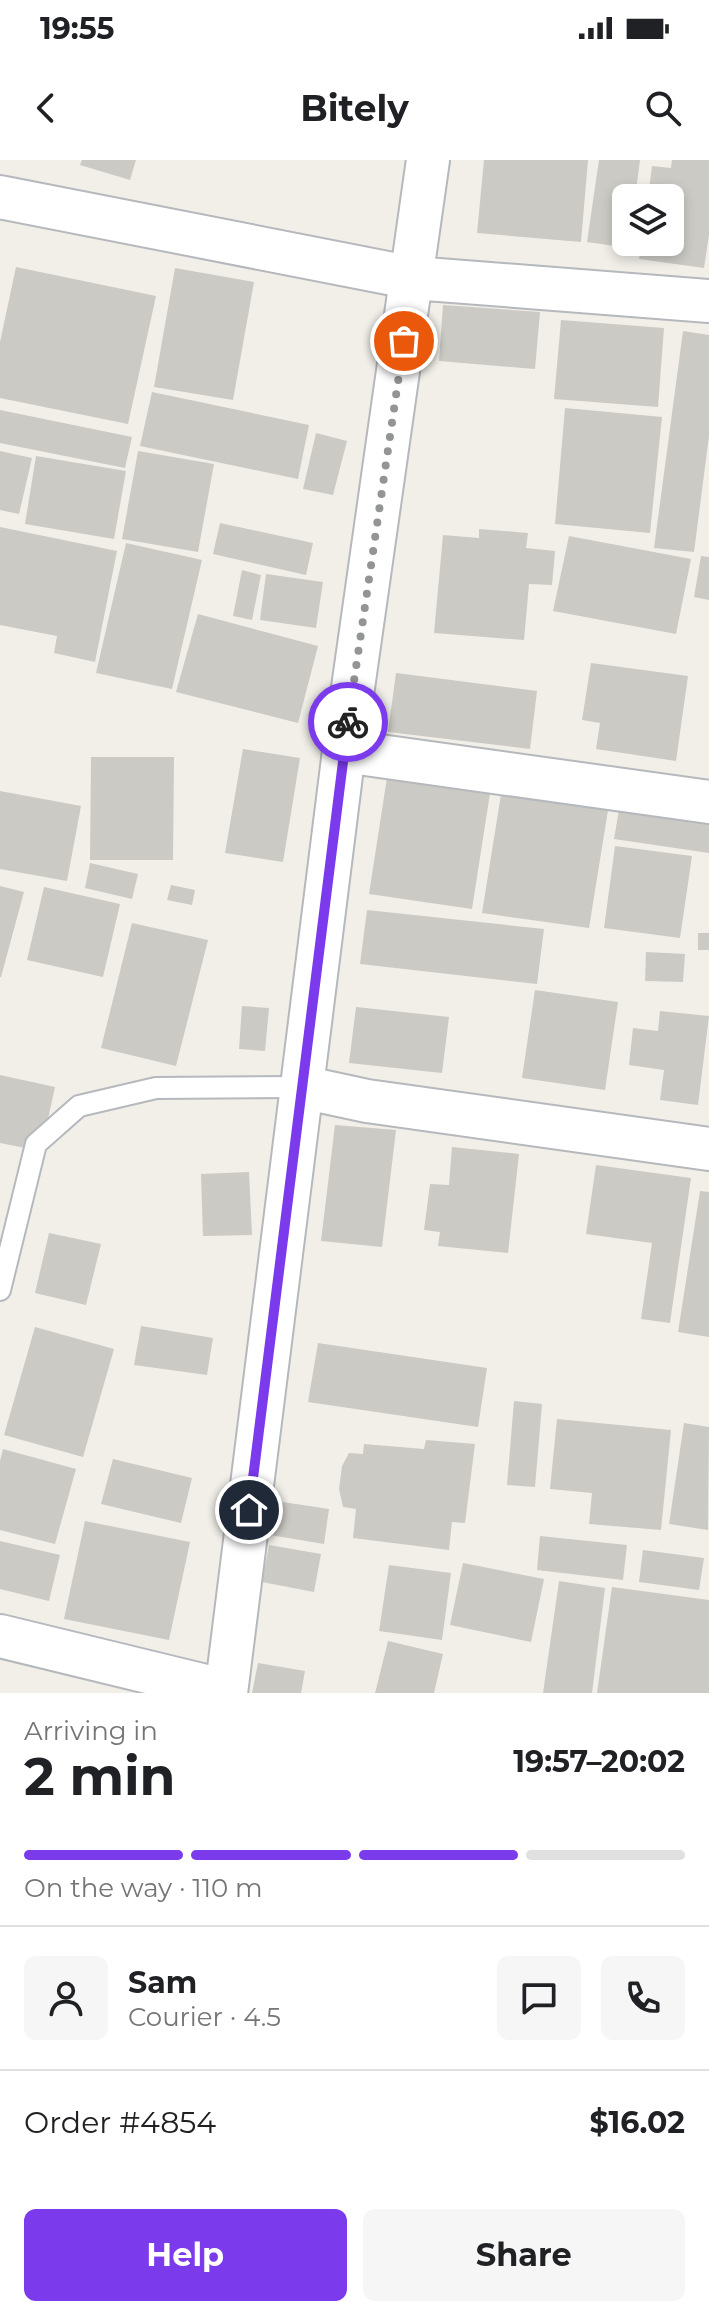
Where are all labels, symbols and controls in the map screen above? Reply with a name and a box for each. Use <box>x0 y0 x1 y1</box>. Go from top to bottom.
text: 19:55 <box>40 10 114 47</box>
icon: back <box>24 86 68 130</box>
text: Bitely <box>300 86 409 130</box>
icon: search <box>641 86 685 130</box>
map controls <box>612 184 684 256</box>
button: layers <box>612 184 684 256</box>
pin <box>370 307 438 375</box>
icon: bag <box>382 319 426 363</box>
courier <box>308 682 388 762</box>
icon: bike <box>326 700 370 744</box>
pin <box>215 1476 283 1544</box>
icon: home <box>227 1488 271 1532</box>
text: Arriving in <box>24 1715 158 1747</box>
text: 19:57–20:02 <box>513 1743 685 1780</box>
text: 2 min <box>24 1745 176 1808</box>
text: On the way · 110 m <box>24 1872 263 1904</box>
button: person <box>24 1956 108 2040</box>
button: chat <box>497 1956 581 2040</box>
button: phone <box>601 1956 685 2040</box>
text: Sam <box>128 1964 197 2001</box>
text: Courier · 4.5 <box>128 2001 281 2033</box>
text: Order #4854 <box>24 2104 216 2141</box>
text: $16.02 <box>590 2104 685 2141</box>
button: Help <box>24 2209 347 2301</box>
button: Share <box>363 2209 685 2301</box>

